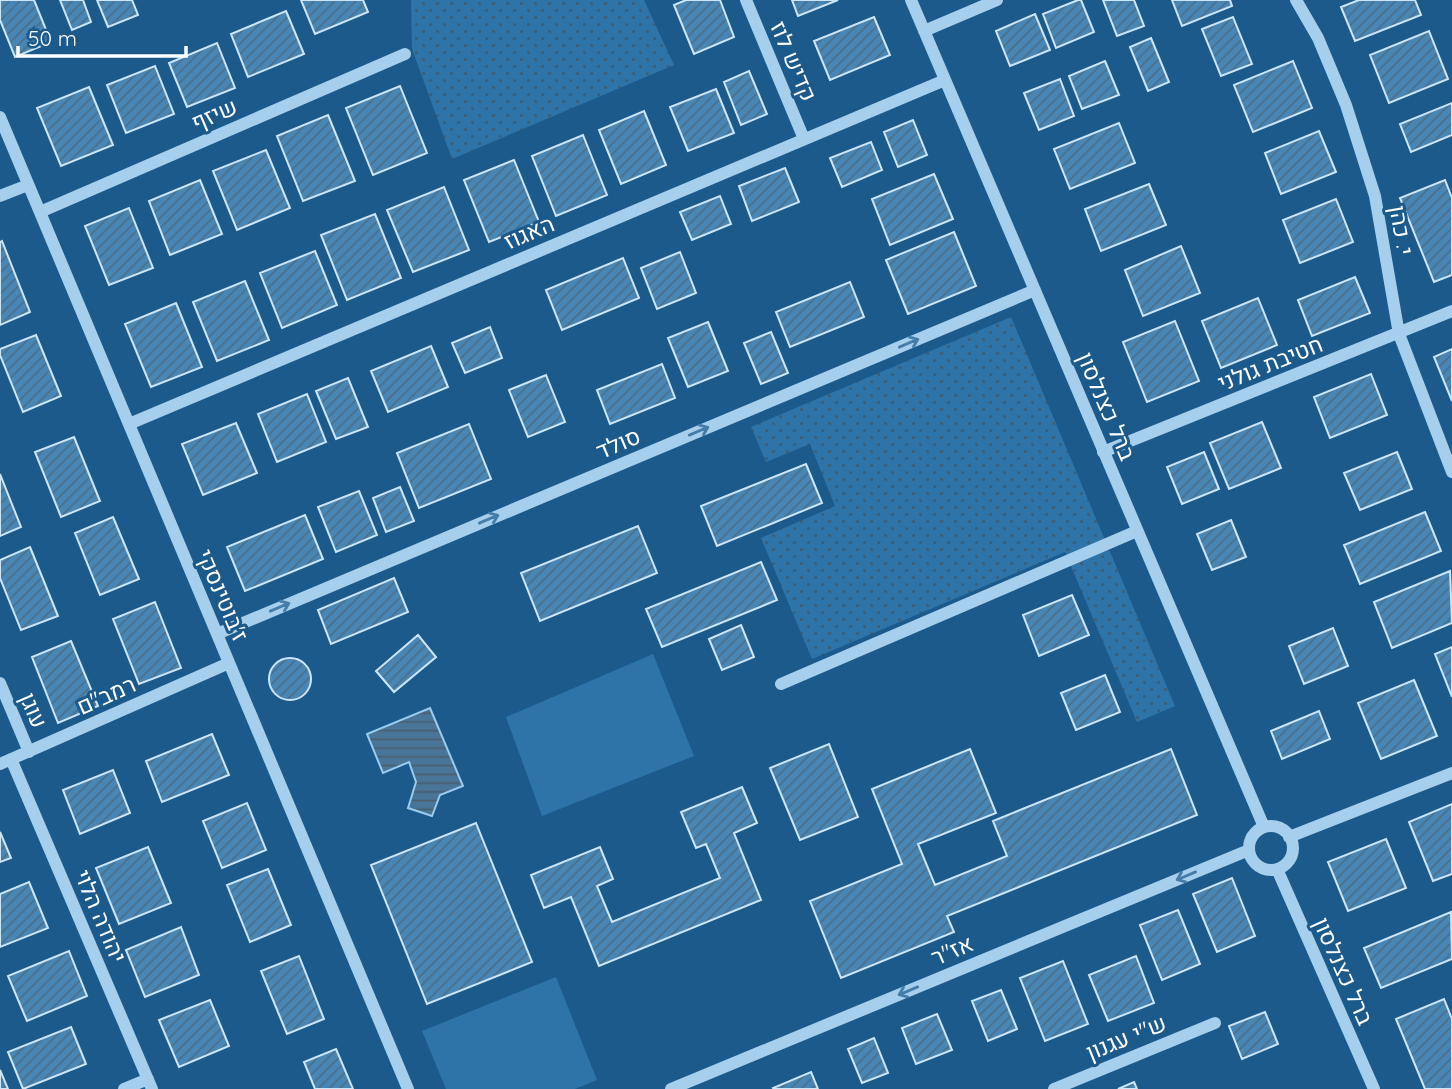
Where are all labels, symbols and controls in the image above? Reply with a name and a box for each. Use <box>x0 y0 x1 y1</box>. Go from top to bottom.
scale bar <box>18 14 186 58</box>
street label: קדיש לוז <box>764 16 824 106</box>
text: 50 m <box>28 25 77 51</box>
street label: שיזף <box>187 91 241 137</box>
street label: י. כהן <box>1383 203 1421 257</box>
street label: האגוז <box>499 208 559 256</box>
street label: חטיבת גולני <box>1213 329 1327 397</box>
one-way arrow <box>898 336 919 349</box>
street label: ברל כצנלסון <box>1071 348 1143 464</box>
street label: סולד <box>592 421 644 465</box>
one-way arrow <box>688 424 710 437</box>
one-way arrow <box>478 512 500 525</box>
street label: ז'בוטינסקי <box>191 545 255 645</box>
one-way arrow <box>268 600 290 613</box>
street label: רמב"ם <box>72 669 140 721</box>
street label: עוגן <box>14 688 54 732</box>
street label: יהודה הלוי <box>68 865 134 967</box>
one-way arrow <box>1176 870 1197 883</box>
street label: ברל כצנלסון <box>1307 913 1381 1029</box>
street label: אז"ר <box>927 928 977 972</box>
one-way arrow <box>898 985 919 998</box>
street label: ש"י עגנון <box>1082 1008 1170 1066</box>

